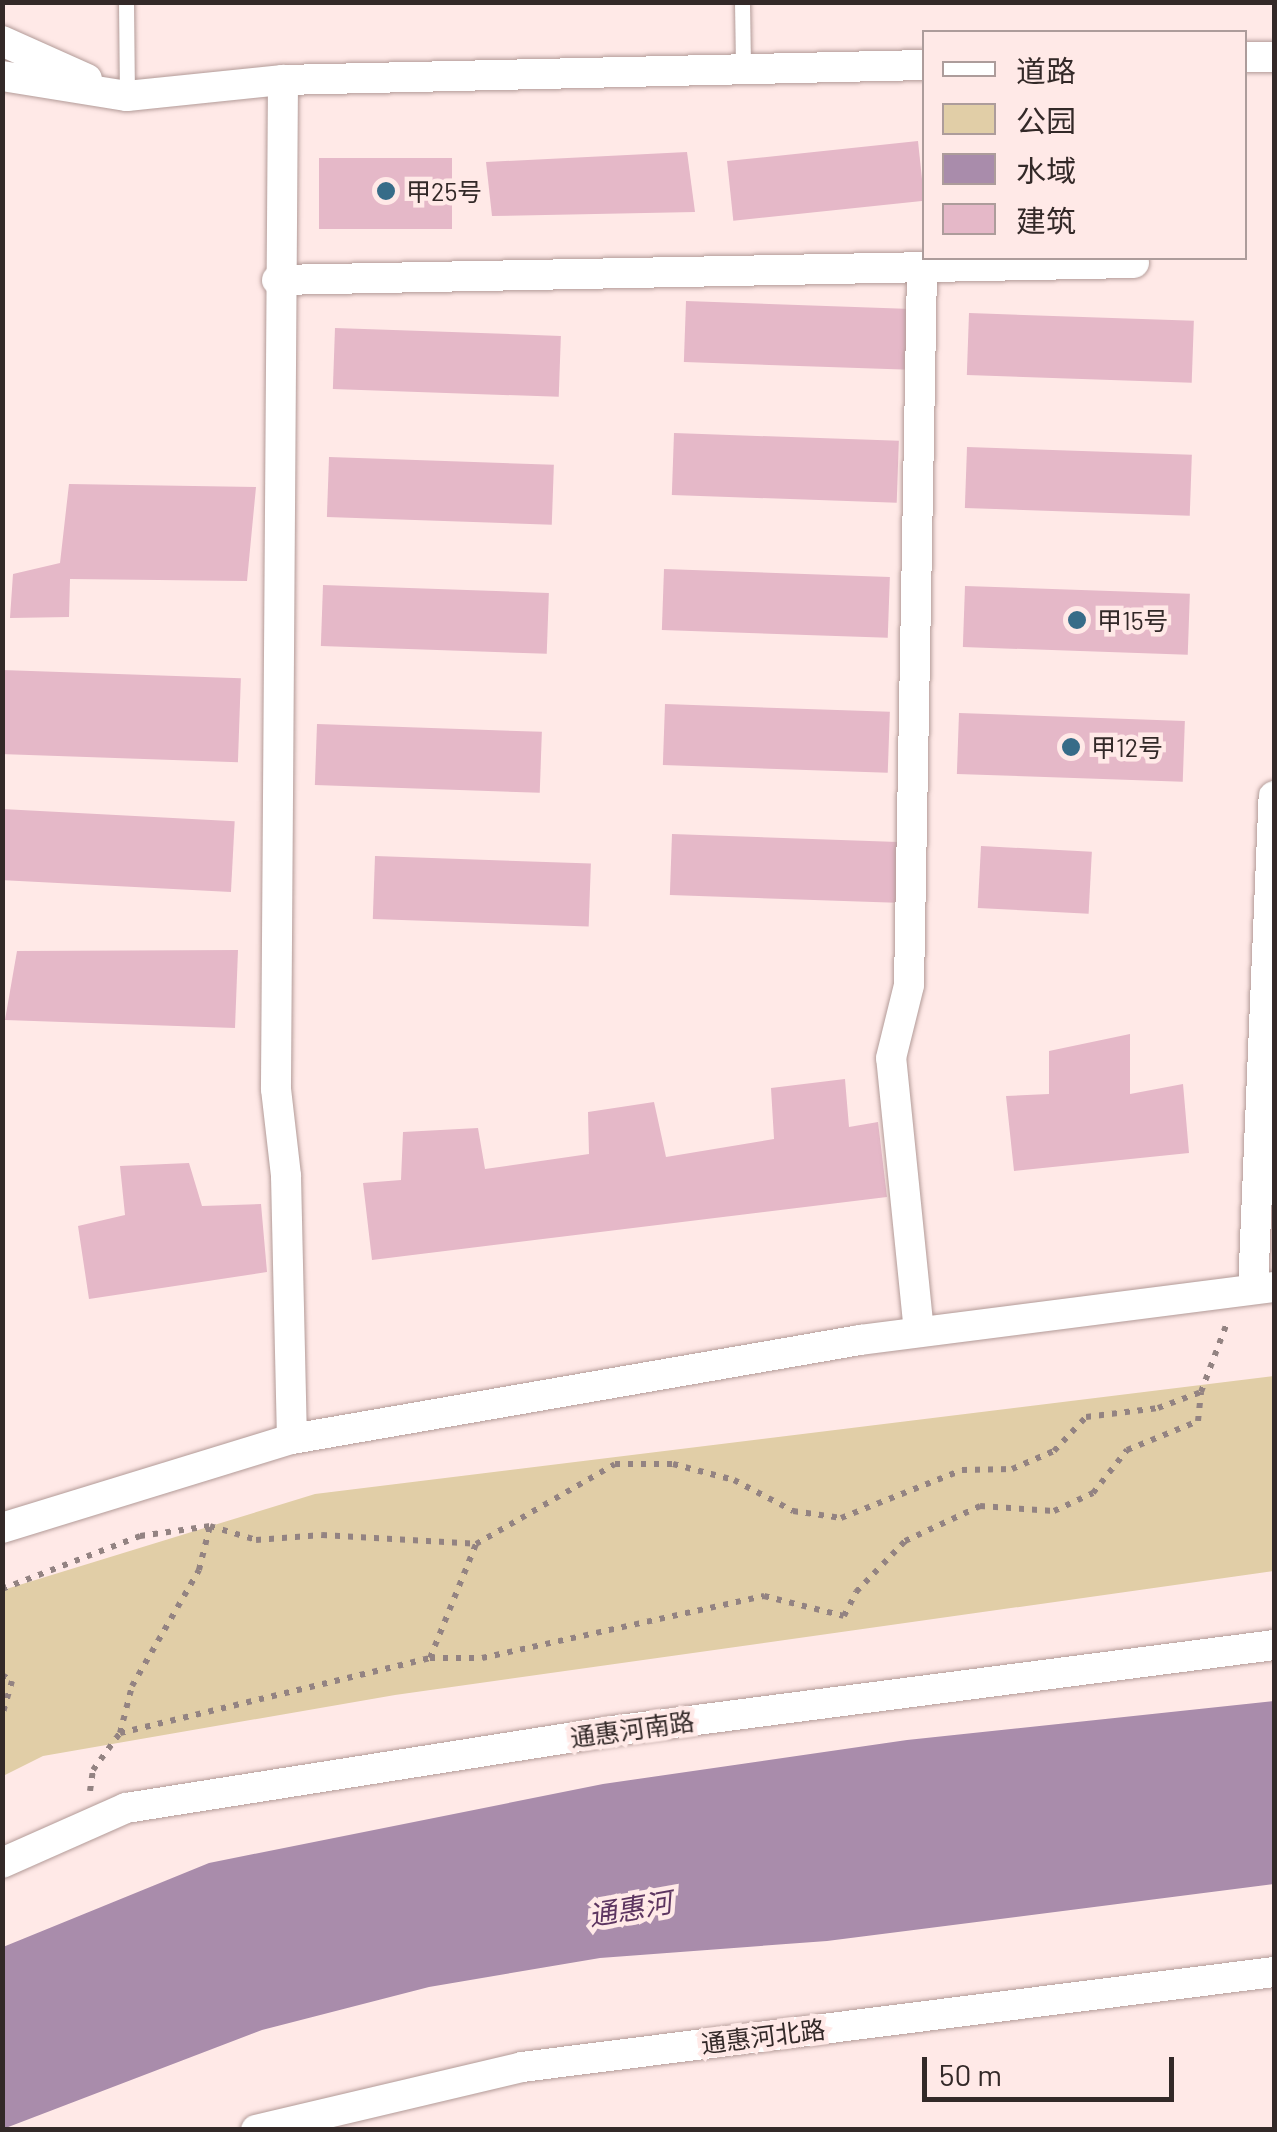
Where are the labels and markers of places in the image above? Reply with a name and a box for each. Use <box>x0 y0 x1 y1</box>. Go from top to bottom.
place label: 甲25号 <box>406 176 482 206</box>
marker: 甲25号 <box>375 180 397 202</box>
place label: 甲15号 <box>1097 605 1169 635</box>
marker: 甲15号 <box>1066 609 1088 631</box>
place label: 甲12号 <box>1091 732 1163 762</box>
marker: 甲12号 <box>1060 736 1082 758</box>

